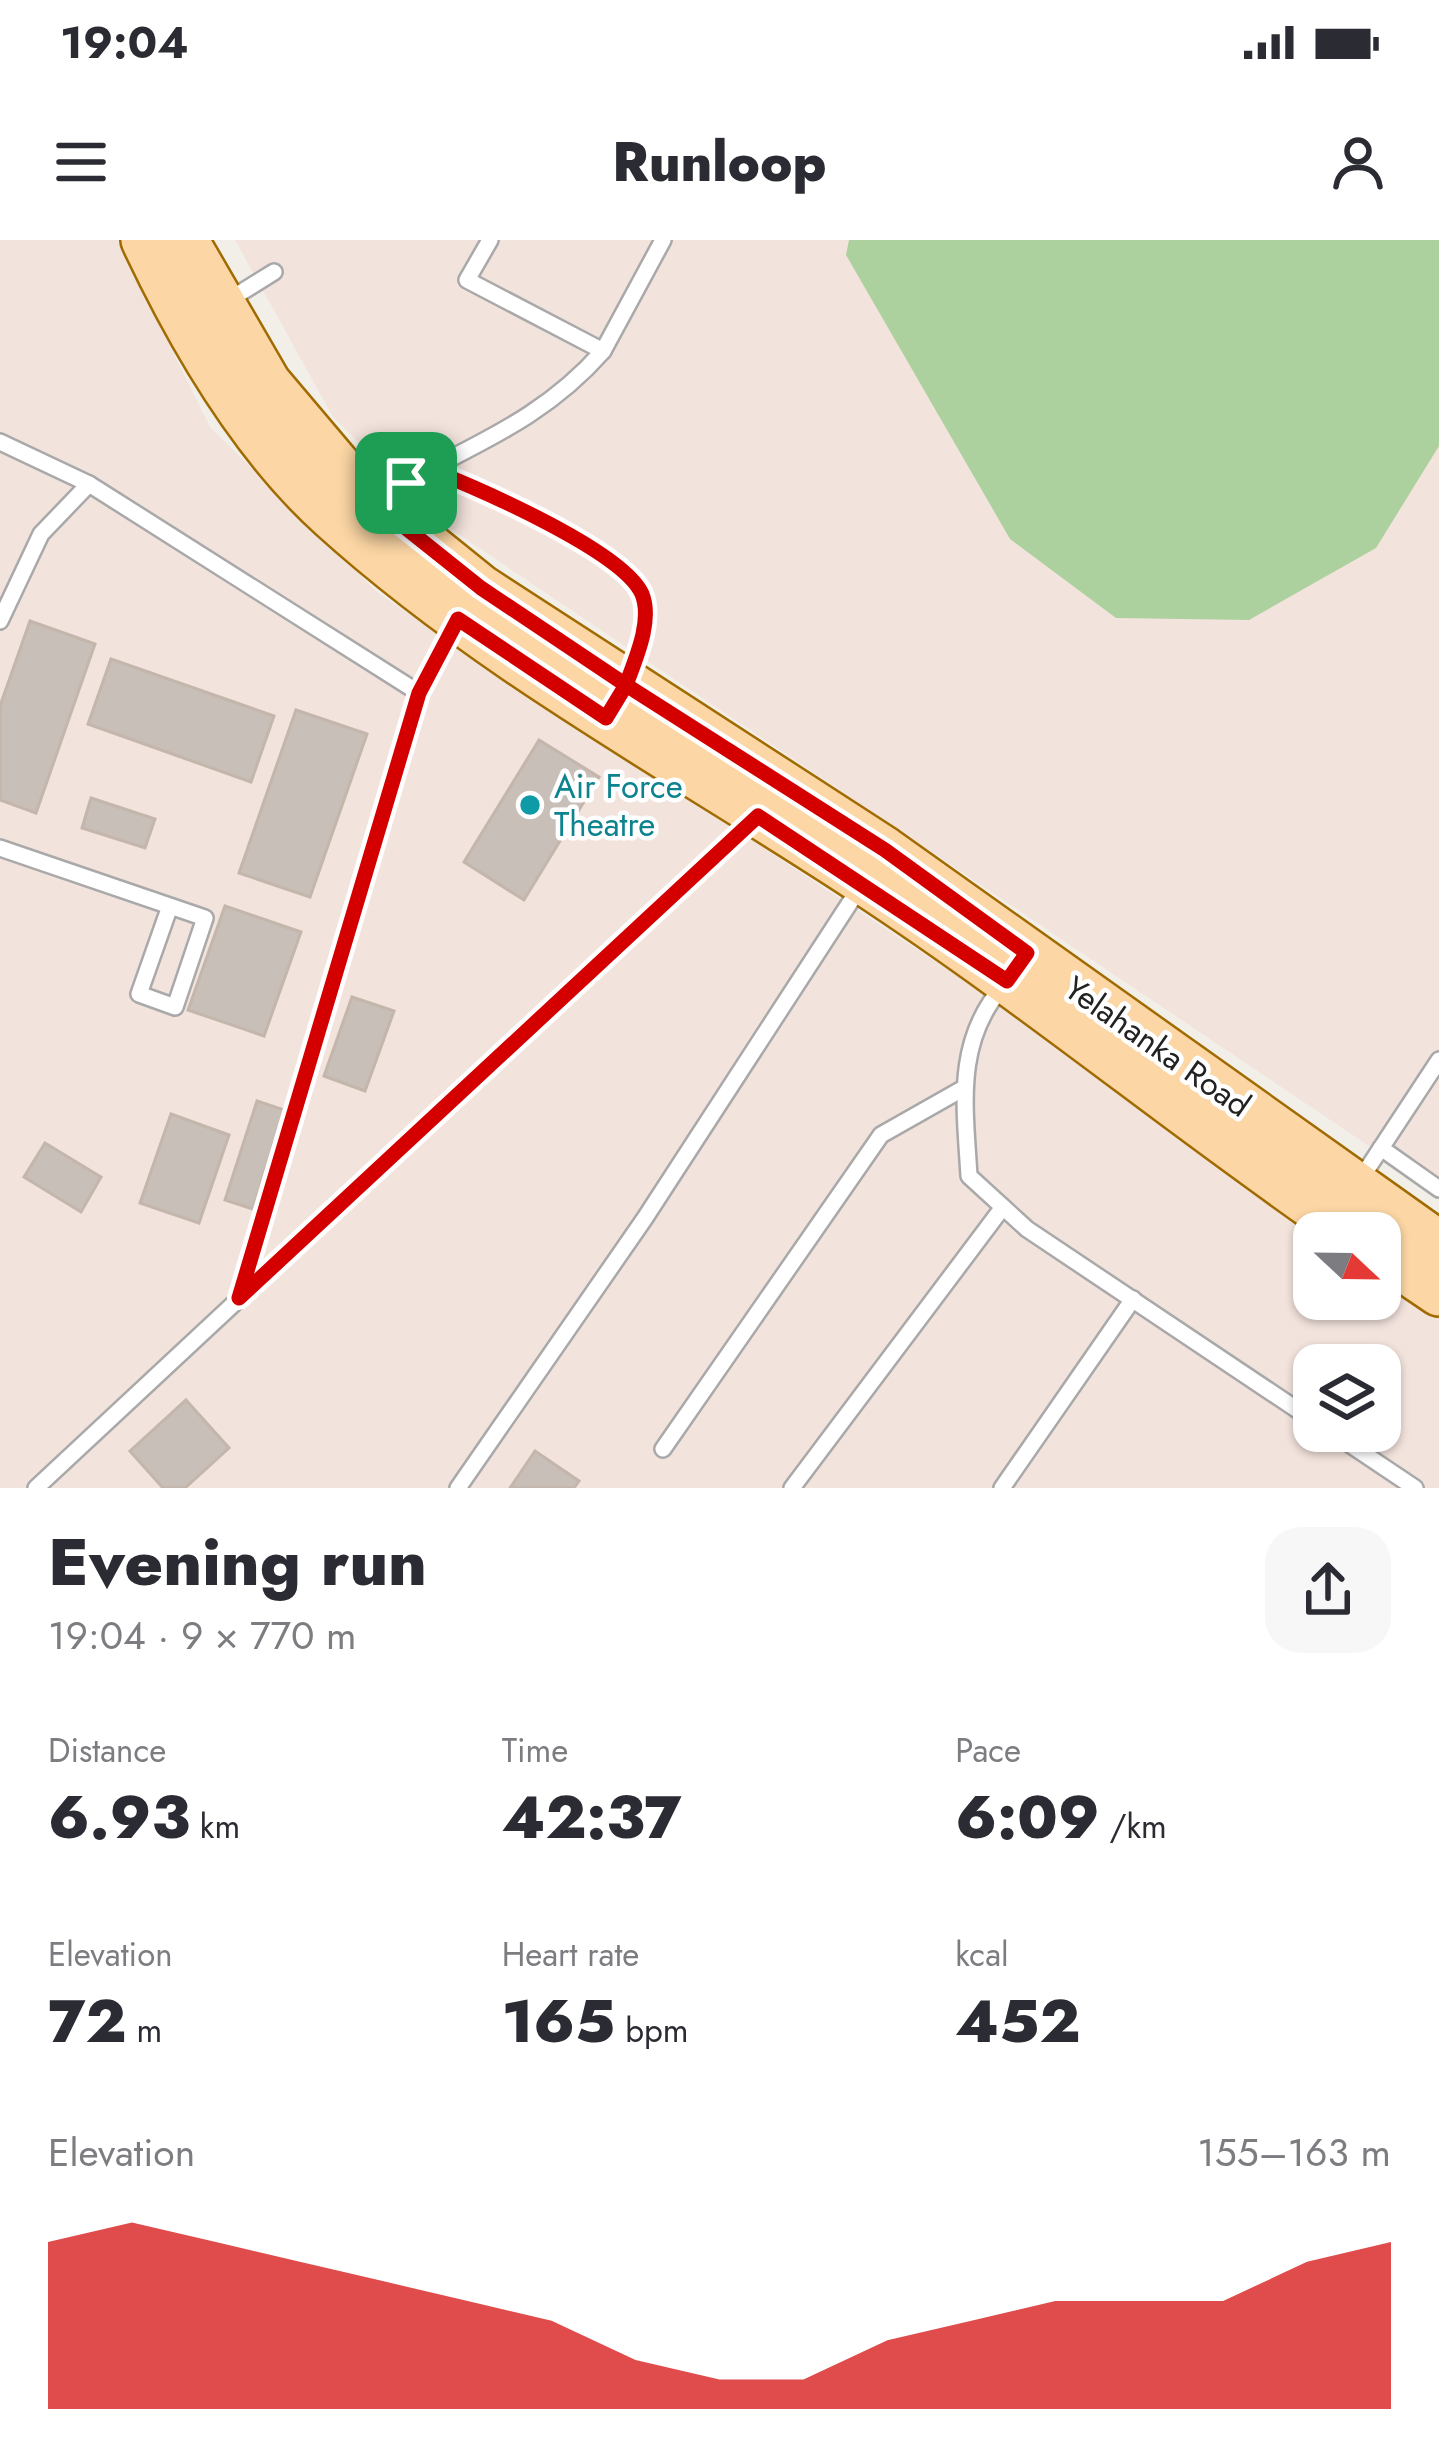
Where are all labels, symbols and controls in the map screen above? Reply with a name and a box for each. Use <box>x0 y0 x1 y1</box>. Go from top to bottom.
text: 19:04 <box>60 10 189 75</box>
text: Runloop <box>612 123 827 201</box>
icon: menu <box>48 129 114 195</box>
icon: person <box>1325 129 1391 195</box>
pin <box>355 432 457 534</box>
icon: arrive <box>373 450 439 516</box>
place label: Air Force Theatre <box>554 763 683 848</box>
marker: Air Force Theatre <box>517 792 543 818</box>
street label: Yelahanka Road <box>1055 965 1260 1128</box>
north arrow <box>1293 1212 1401 1320</box>
map controls <box>1293 1212 1401 1452</box>
button: layers <box>1293 1344 1401 1452</box>
text: Evening run <box>48 1514 427 1610</box>
button: share <box>1265 1527 1391 1653</box>
text: 19:04 · 9 × 770 m <box>48 1607 357 1664</box>
text: Distance <box>48 1727 166 1774</box>
text: Time <box>502 1727 568 1774</box>
text: Pace <box>955 1727 1021 1774</box>
text: 6.93 <box>48 1774 190 1861</box>
text: 42:37 <box>502 1774 681 1861</box>
text: 6:09 <box>955 1774 1100 1861</box>
text: km <box>190 1803 240 1850</box>
text: /km <box>1100 1803 1167 1850</box>
text: Elevation <box>48 1931 172 1978</box>
text: Heart rate <box>502 1931 639 1978</box>
text: kcal <box>955 1931 1009 1978</box>
text: 72 <box>48 1978 126 2065</box>
text: 165 <box>502 1978 615 2065</box>
text: 452 <box>955 1978 1080 2065</box>
text: m <box>126 2007 162 2054</box>
text: bpm <box>615 2007 689 2054</box>
text: Elevation <box>48 2124 195 2181</box>
text: 155–163 m <box>1197 2124 1391 2181</box>

